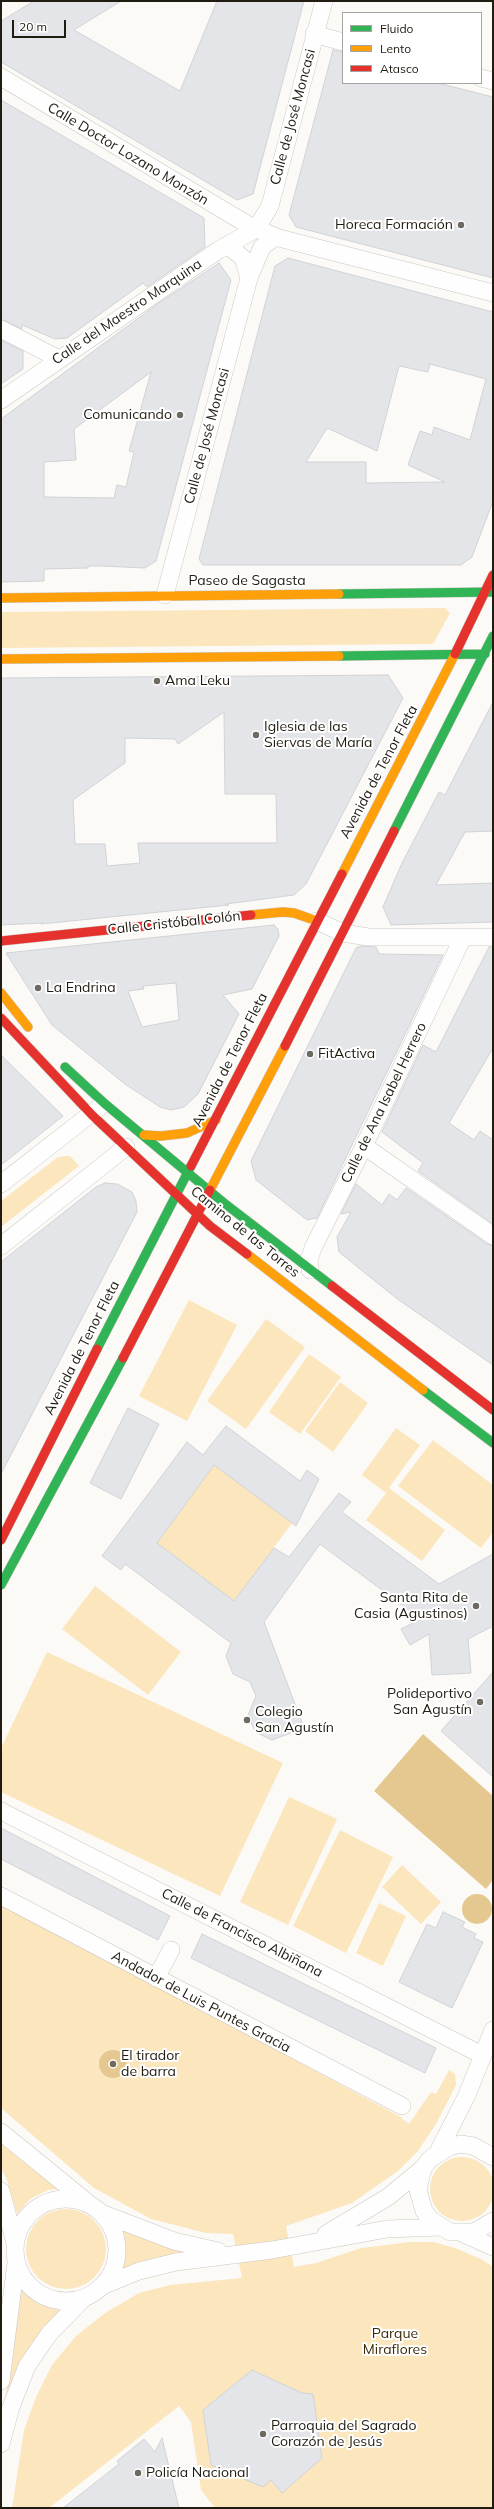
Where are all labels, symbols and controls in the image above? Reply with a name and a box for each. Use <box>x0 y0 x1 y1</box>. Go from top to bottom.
scale bar <box>14 12 68 38</box>
legend <box>342 12 482 84</box>
text: 20 m <box>19 19 47 34</box>
text: Fluido <box>380 21 413 36</box>
text: Lento <box>380 41 411 56</box>
street label: Calle de José Moncasi <box>267 47 319 187</box>
text: Atasco <box>380 61 419 76</box>
street label: Calle Doctor Lozano Monzón <box>44 99 212 209</box>
place label: Horeca Formación <box>335 217 453 233</box>
marker: Horeca Formación <box>456 220 466 230</box>
street label: Calle del Maestro Marquina <box>49 256 205 368</box>
street label: Calle de José Moncasi <box>181 366 233 506</box>
place label: Comunicando <box>83 407 172 423</box>
marker: Comunicando <box>175 410 185 420</box>
street label: Paseo de Sagasta <box>188 573 306 589</box>
place label: Ama Leku <box>165 673 230 689</box>
marker: Ama Leku <box>152 676 162 686</box>
street label: Avenida de Tenor Fleta <box>337 702 421 842</box>
place label: Iglesia de las Siervas de María <box>264 719 372 752</box>
marker: Iglesia de las Siervas de María <box>251 730 261 740</box>
street label: Calle Cristóbal Colón <box>107 908 241 938</box>
place label: La Endrina <box>46 980 116 996</box>
marker: La Endrina <box>33 983 43 993</box>
street label: Avenida de Tenor Fleta <box>189 990 271 1130</box>
street label: Calle de Ana Isabel Herrero <box>338 1020 430 1186</box>
place label: FitActiva <box>318 1046 375 1062</box>
marker: FitActiva <box>305 1049 315 1059</box>
street label: Camino de las Torres <box>187 1183 303 1281</box>
street label: Avenida de Tenor Fleta <box>41 1278 123 1418</box>
place label: Santa Rita de Casia (Agustinos) <box>354 1590 468 1622</box>
marker: Santa Rita de Casia (Agustinos) <box>471 1601 481 1611</box>
place label: Polideportivo San Agustín <box>387 1686 472 1718</box>
marker: Polideportivo San Agustín <box>475 1697 485 1707</box>
place label: Colegio San Agustín <box>255 1704 334 1736</box>
marker: Colegio San Agustín <box>242 1715 252 1725</box>
street label: Calle de Francisco Albiñana <box>158 1885 326 1981</box>
street label: Andador de Luis Puntes Gracia <box>109 1948 293 2056</box>
place label: El tirador de barra <box>121 2048 179 2080</box>
marker: El tirador de barra <box>108 2059 118 2069</box>
park label: Parque Miraflores <box>363 2326 427 2358</box>
place label: Parroquia del Sagrado Corazón de Jesús <box>271 2418 416 2450</box>
marker: Parroquia del Sagrado Corazón de Jesús <box>258 2429 268 2439</box>
place label: Policía Nacional <box>146 2465 249 2481</box>
marker: Policía Nacional <box>133 2468 143 2478</box>

